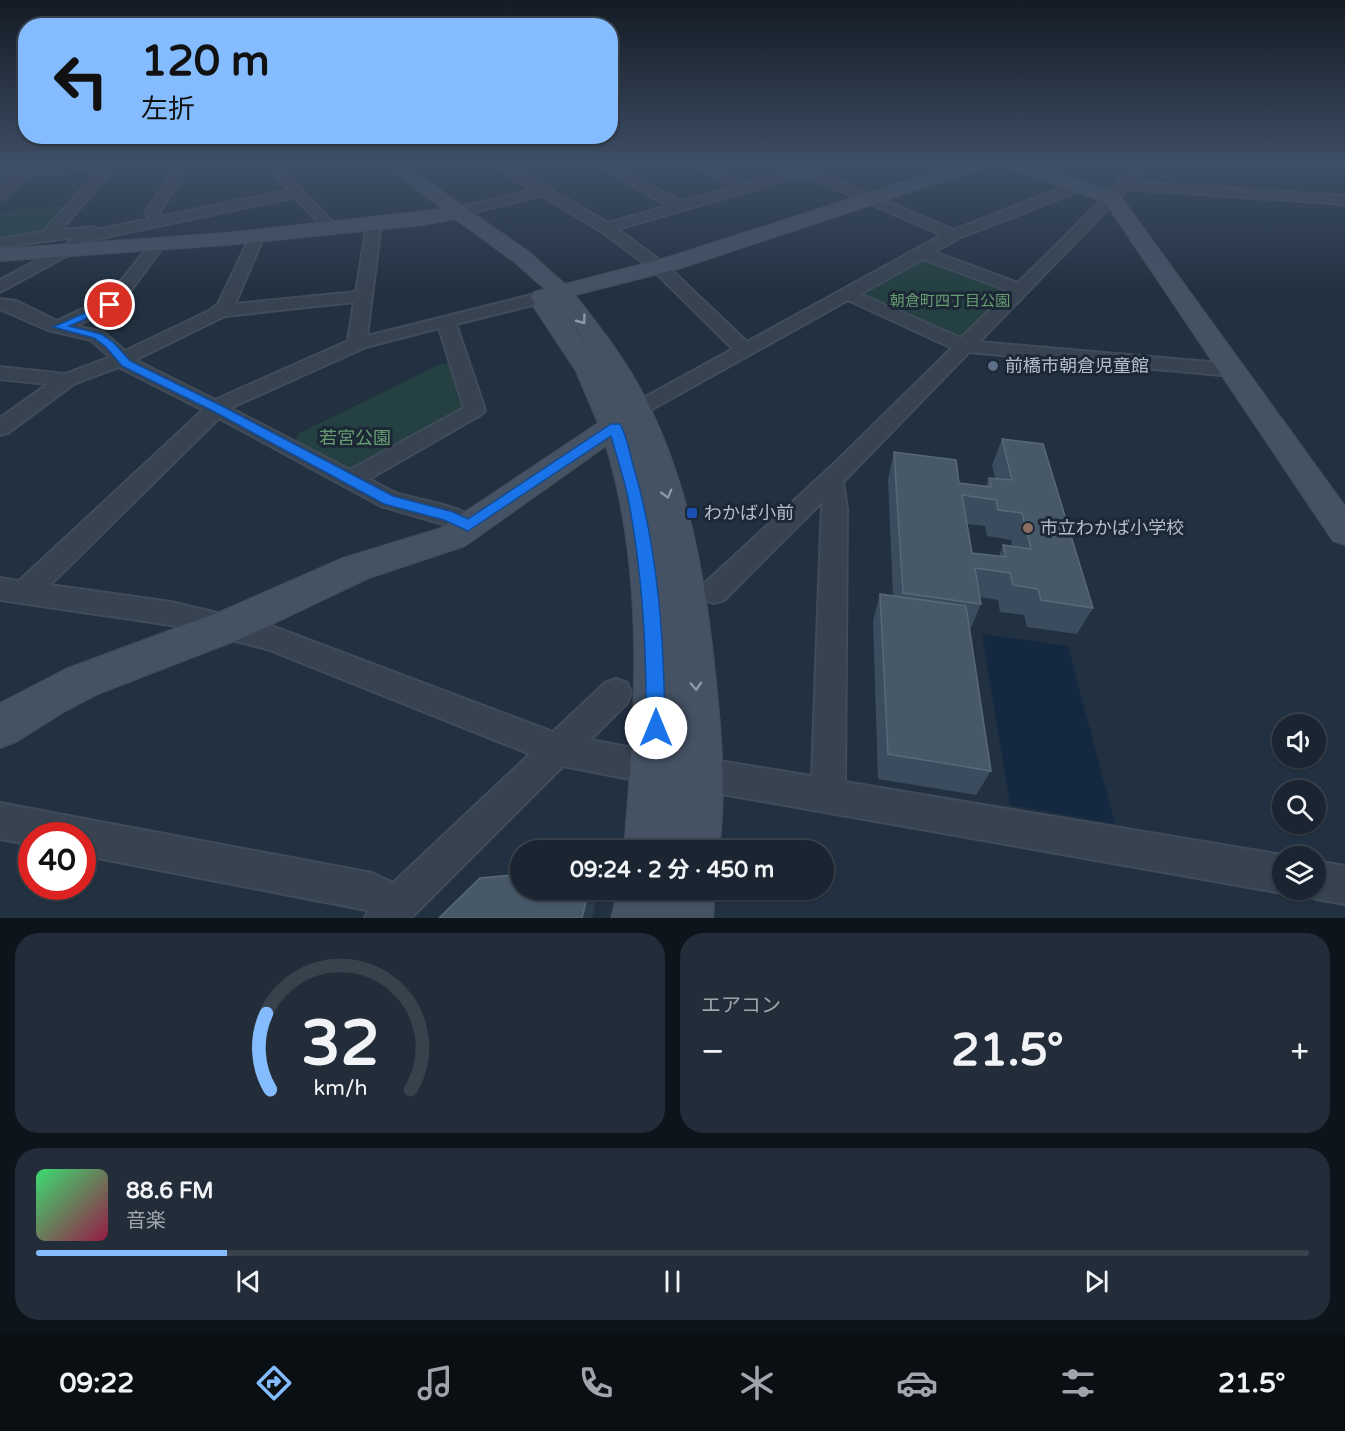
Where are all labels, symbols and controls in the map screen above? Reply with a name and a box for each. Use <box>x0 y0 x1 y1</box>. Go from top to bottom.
text: 120 m <box>141 36 270 87</box>
icon: left <box>42 42 120 120</box>
text: 左折 <box>141 93 195 126</box>
pin <box>84 279 135 330</box>
icon: arrive <box>93 288 126 321</box>
park label: 朝倉町四丁目公園 <box>890 292 1010 310</box>
one-way arrow <box>575 313 586 324</box>
place label: 前橋市朝倉児童館 <box>1005 355 1149 377</box>
marker: 前橋市朝倉児童館 <box>986 359 1000 373</box>
park label: 若宮公園 <box>319 427 391 449</box>
one-way arrow <box>660 488 672 498</box>
place label: わかば小前 <box>704 502 794 524</box>
marker: わかば小前 <box>685 506 699 520</box>
place label: 市立わかば小学校 <box>1040 517 1184 539</box>
marker: 市立わかば小学校 <box>1021 521 1035 535</box>
one-way arrow <box>689 682 702 691</box>
position arrow <box>624 696 688 760</box>
map controls <box>1272 714 1326 900</box>
button: sound <box>1272 714 1326 768</box>
button: search <box>1272 780 1326 834</box>
speed limit sign: 40 <box>18 822 96 900</box>
button: layers <box>1272 846 1326 900</box>
text: 09:24 · 2 分 · 450 m <box>570 857 774 883</box>
text: エアコン <box>701 994 781 1018</box>
text: 32 <box>301 1007 379 1082</box>
text: 21.5° <box>951 1024 1064 1078</box>
text: − <box>701 1032 725 1071</box>
text: + <box>1290 1032 1309 1071</box>
text: km/h <box>313 1075 367 1101</box>
text: 88.6 FM <box>126 1178 214 1204</box>
text: 音楽 <box>126 1209 166 1233</box>
icon: previous <box>232 1265 265 1298</box>
icon: pause <box>656 1265 689 1298</box>
icon: next <box>1080 1265 1113 1298</box>
icon: directions <box>253 1362 295 1404</box>
icon: music <box>414 1362 456 1404</box>
icon: phone <box>575 1362 617 1404</box>
icon: climate <box>736 1362 778 1404</box>
icon: car <box>896 1362 938 1404</box>
icon: filters <box>1057 1362 1099 1404</box>
text: 09:22 <box>59 1367 134 1400</box>
text: 21.5° <box>1218 1367 1286 1400</box>

